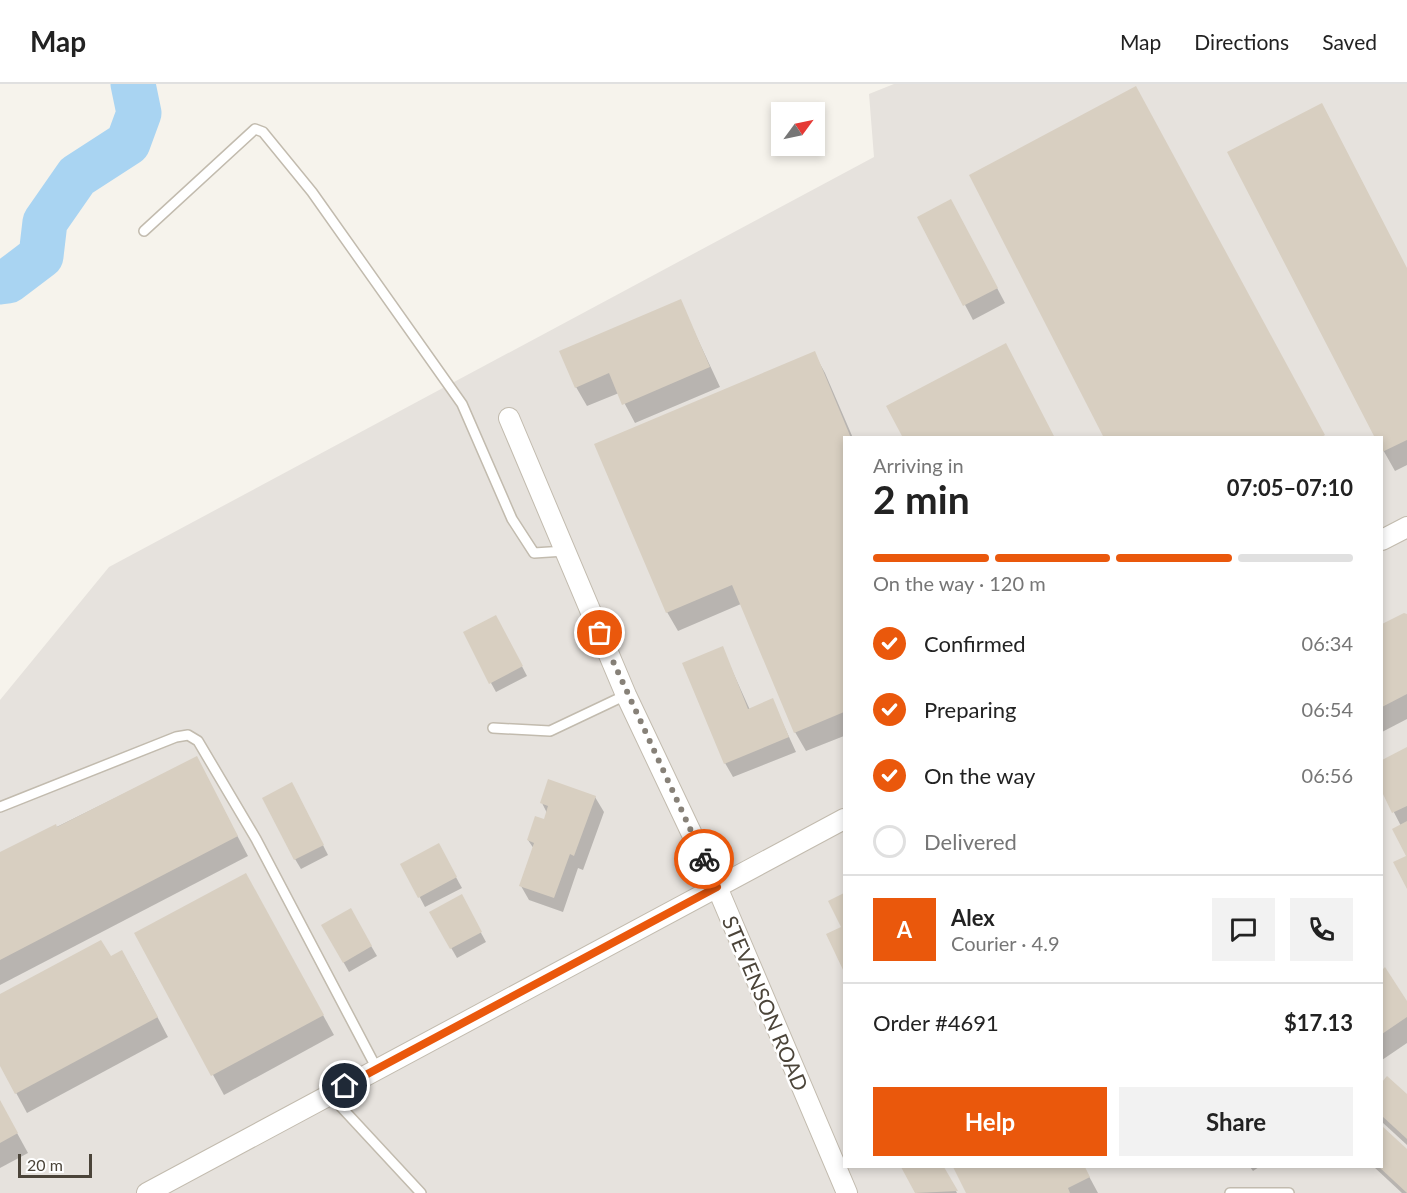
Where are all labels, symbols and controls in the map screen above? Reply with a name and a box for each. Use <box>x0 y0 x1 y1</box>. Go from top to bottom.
text: Map <box>30 24 86 58</box>
text: Map <box>1120 29 1161 54</box>
text: Directions <box>1194 29 1289 54</box>
text: Saved <box>1322 29 1377 54</box>
north arrow <box>771 102 825 156</box>
map controls <box>771 102 825 156</box>
text: Arriving in <box>873 453 964 477</box>
text: 07:05–07:10 <box>1227 474 1353 501</box>
text: 2 min <box>873 476 970 522</box>
text: On the way · 120 m <box>873 571 1046 595</box>
pin <box>574 607 625 658</box>
icon: bag <box>583 616 616 649</box>
icon: check <box>873 627 906 660</box>
text: Confirmed <box>924 630 1026 657</box>
text: 06:34 <box>1302 631 1353 655</box>
icon: check <box>873 693 906 726</box>
text: Preparing <box>924 696 1016 723</box>
text: 06:54 <box>1302 697 1353 721</box>
icon: check <box>873 759 906 792</box>
text: On the way <box>924 762 1035 789</box>
text: 06:56 <box>1302 763 1353 787</box>
text: Delivered <box>924 828 1017 855</box>
courier <box>674 829 734 889</box>
icon: bike <box>688 843 721 876</box>
button: chat <box>1212 898 1275 961</box>
button: phone <box>1290 898 1353 961</box>
text: Alex <box>951 904 995 931</box>
street label: STEVENSON ROAD <box>718 912 814 1094</box>
text: A <box>897 916 912 943</box>
text: Courier · 4.9 <box>951 931 1060 955</box>
text: Order #4691 <box>873 1009 999 1036</box>
text: $17.13 <box>1284 1009 1353 1036</box>
pin <box>319 1060 370 1111</box>
icon: home <box>328 1069 361 1102</box>
button: Help <box>873 1087 1107 1156</box>
button: Share <box>1119 1087 1353 1156</box>
scale bar <box>18 1151 92 1178</box>
text: 20 m <box>27 1155 63 1174</box>

